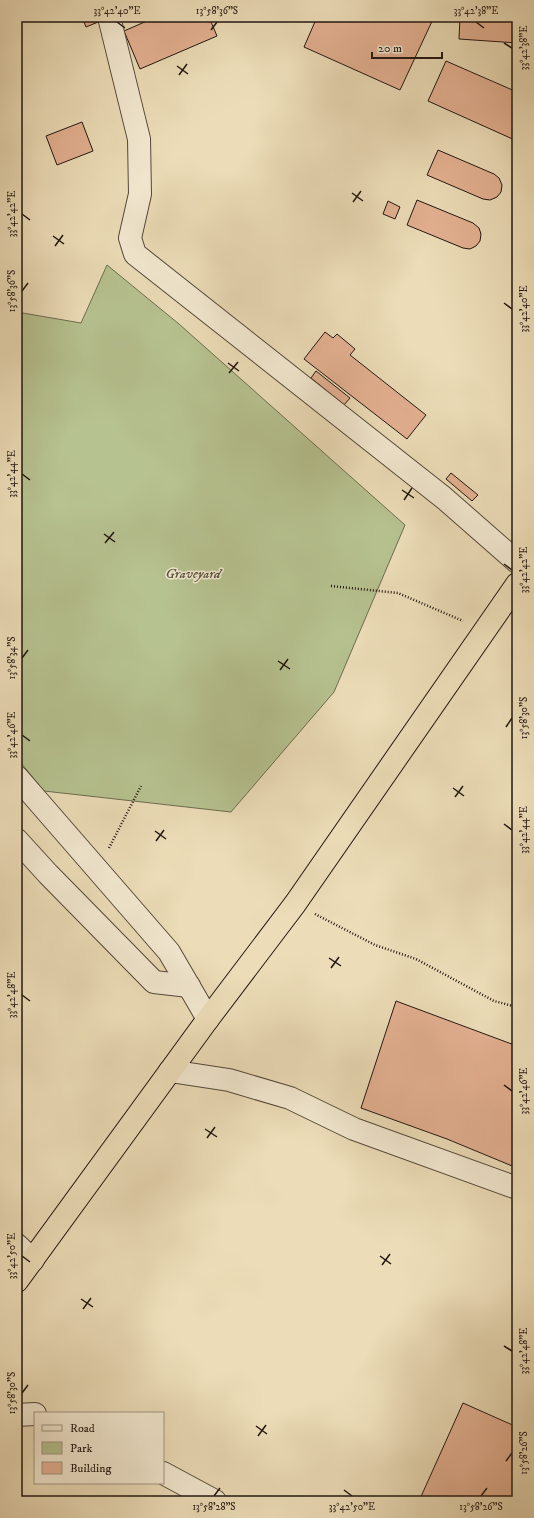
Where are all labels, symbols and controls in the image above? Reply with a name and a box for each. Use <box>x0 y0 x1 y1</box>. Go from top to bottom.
text: 33°42'40"E <box>93 5 141 17</box>
text: 13°58'36"S <box>196 5 238 17</box>
text: 33°42'38"E <box>454 5 498 17</box>
text: 33°42'38"E <box>518 26 530 70</box>
scale bar <box>372 34 442 60</box>
text: 20 m <box>378 41 402 56</box>
text: 33°42'42"E <box>6 191 18 237</box>
text: 13°58'36"S <box>6 270 18 312</box>
text: 33°42'40"E <box>518 285 530 333</box>
text: 33°42'44"E <box>6 450 18 498</box>
text: 33°42'42"E <box>518 547 530 593</box>
park label: Graveyard <box>165 565 223 583</box>
text: 13°58'34"S <box>6 637 18 679</box>
text: 13°58'30"S <box>518 697 530 739</box>
text: 33°42'46"E <box>6 712 18 758</box>
text: 33°42'44"E <box>518 806 530 854</box>
text: 33°42'48"E <box>6 972 18 1018</box>
text: 33°42'46"E <box>518 1068 530 1114</box>
text: 33°42'50"E <box>6 1233 18 1279</box>
text: 33°42'48"E <box>518 1328 530 1374</box>
text: 13°58'30"S <box>6 1372 18 1414</box>
legend <box>34 1412 164 1484</box>
text: Road <box>70 1421 95 1436</box>
text: 13°58'26"S <box>518 1431 530 1475</box>
text: Park <box>70 1441 92 1456</box>
text: Building <box>70 1461 111 1476</box>
text: 13°58'28"S <box>192 1501 236 1513</box>
text: 33°42'50"E <box>329 1501 375 1513</box>
text: 13°58'26"S <box>459 1501 503 1513</box>

